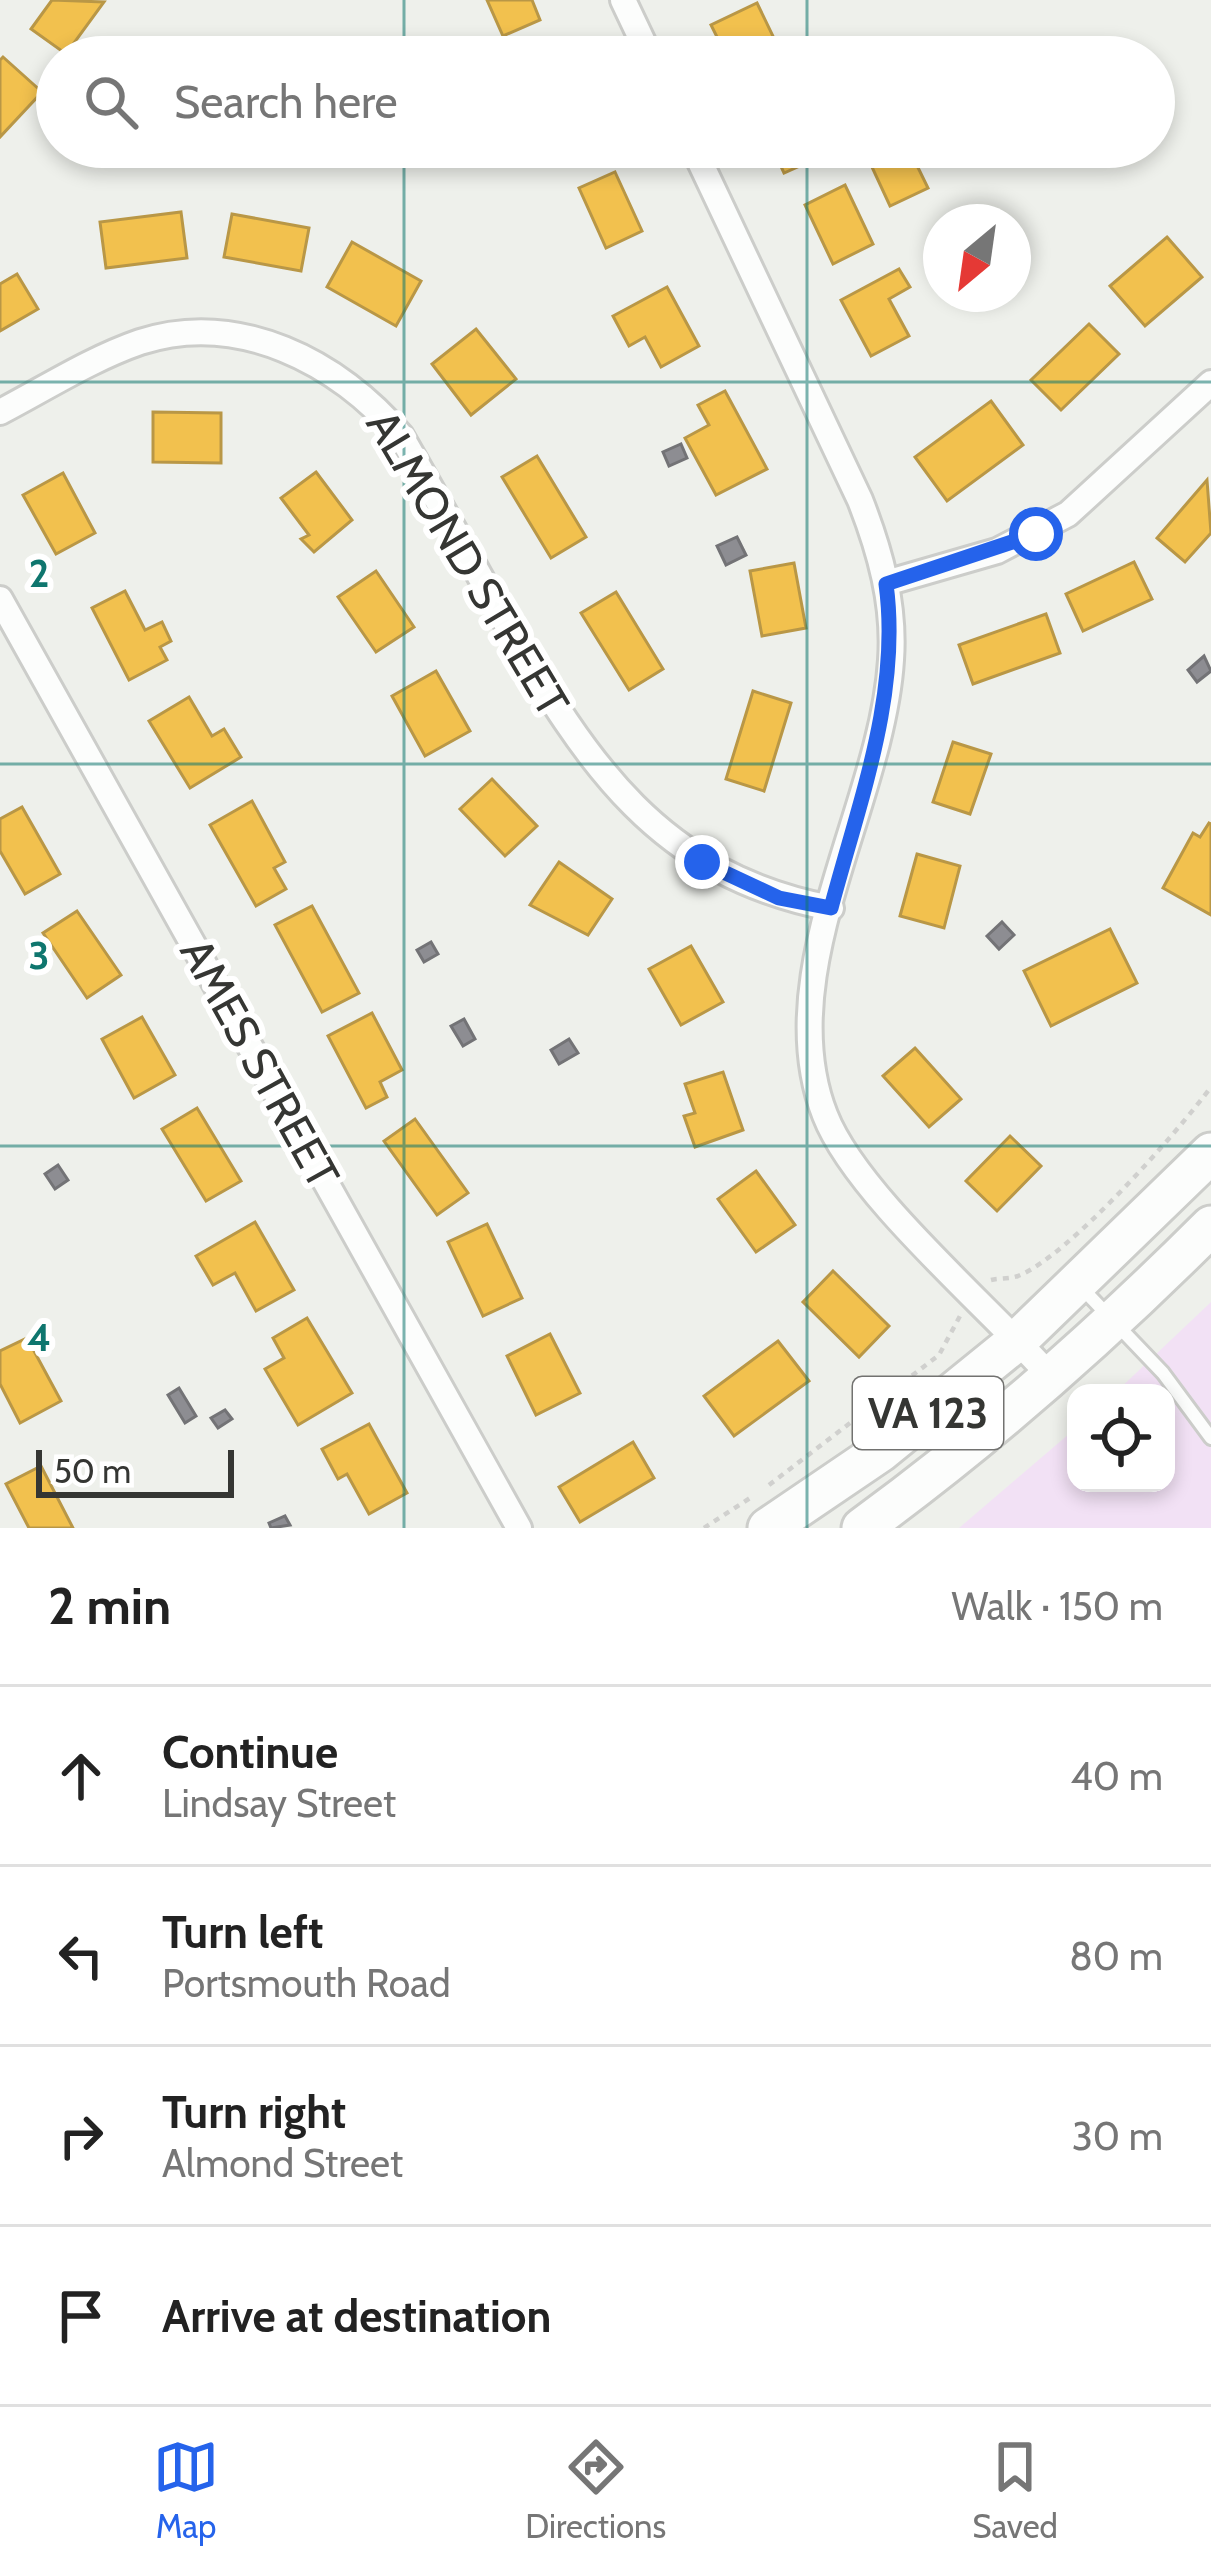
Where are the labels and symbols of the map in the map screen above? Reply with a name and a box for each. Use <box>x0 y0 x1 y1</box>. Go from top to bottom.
north arrow <box>923 204 1031 312</box>
street label: ALMOND STREET <box>355 400 581 726</box>
route start <box>1009 507 1063 561</box>
text: 2 <box>29 549 49 597</box>
route end <box>675 835 729 889</box>
street label: AMES STREET <box>169 929 351 1197</box>
text: 3 <box>28 931 50 979</box>
text: 4 <box>27 1313 51 1361</box>
road number: VA 123 <box>853 1377 1003 1449</box>
scale bar <box>36 1444 234 1497</box>

